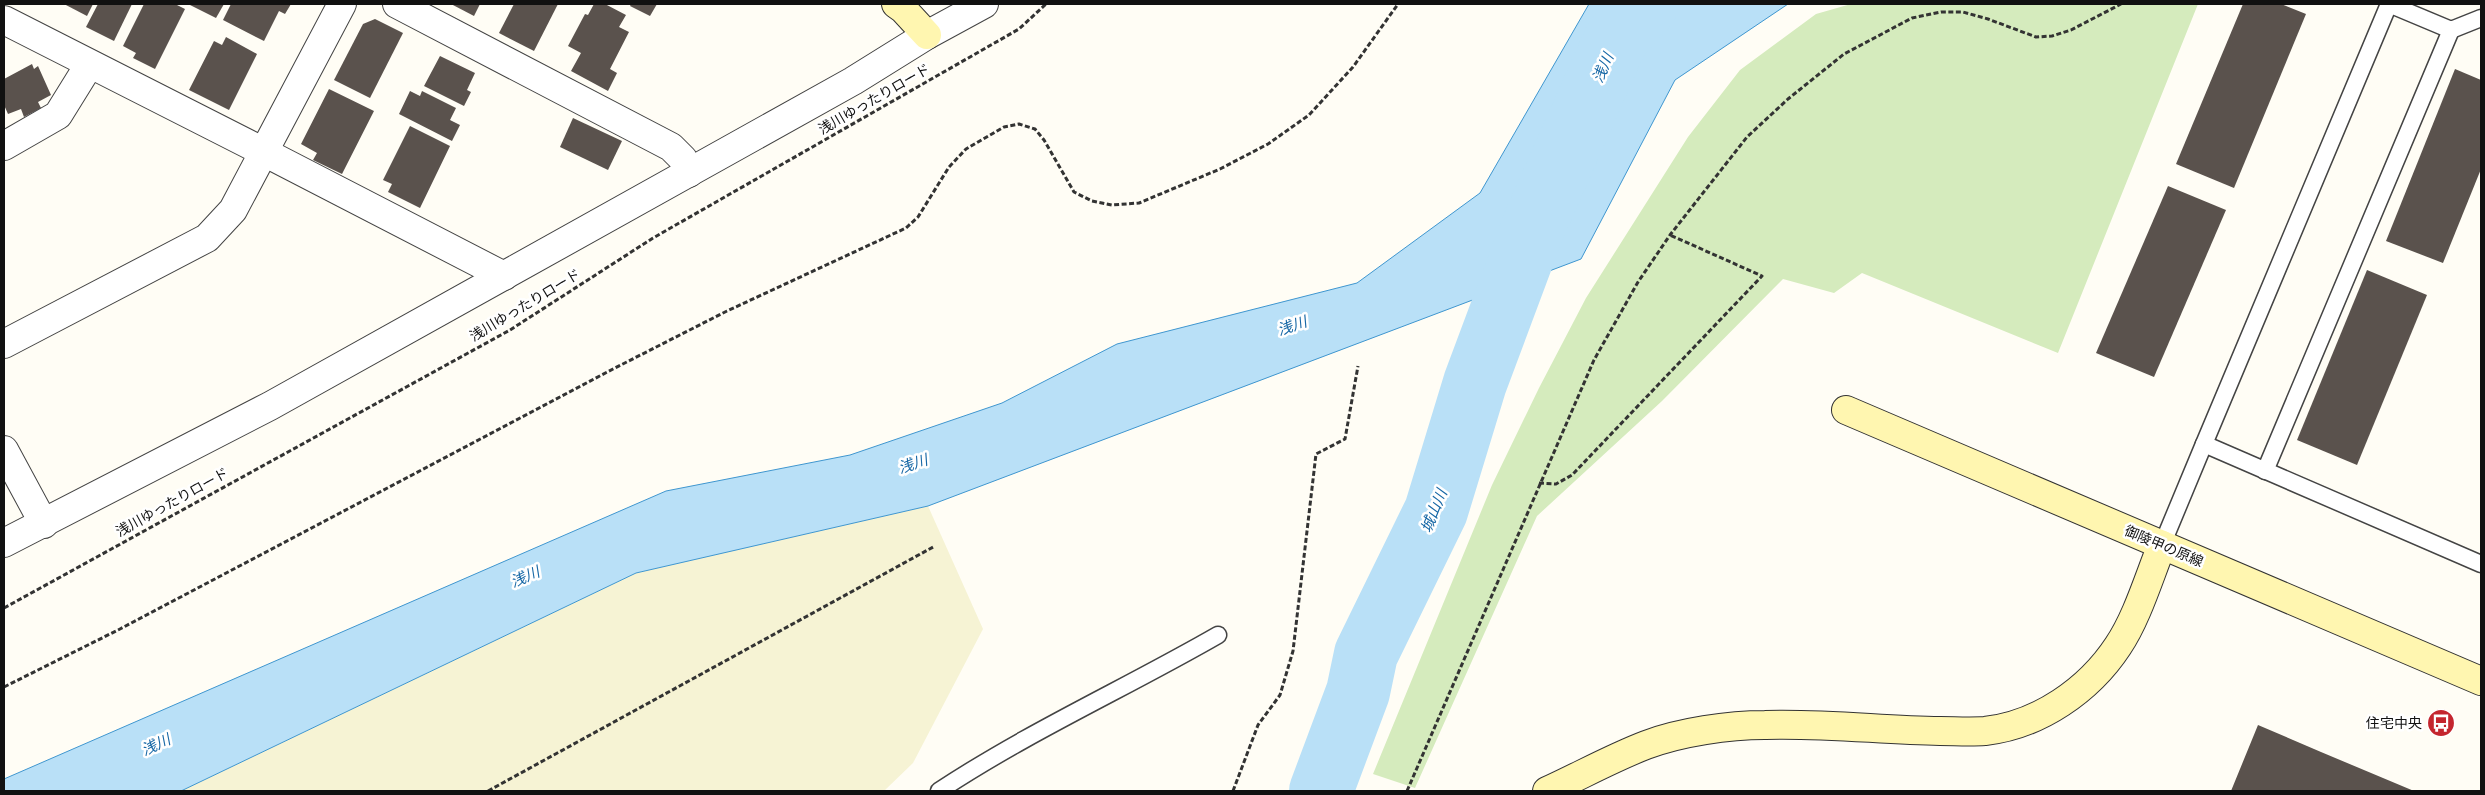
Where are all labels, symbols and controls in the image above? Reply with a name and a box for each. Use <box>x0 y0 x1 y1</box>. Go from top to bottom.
water label: 浅川 <box>1585 47 1619 86</box>
street label: 浅川ゆったりロード <box>814 58 933 138</box>
street label: 浅川ゆったりロード <box>465 263 584 345</box>
water label: 浅川 <box>1274 308 1311 340</box>
water label: 浅川 <box>895 446 932 478</box>
street label: 浅川ゆったりロード <box>112 462 231 540</box>
water label: 城山川 <box>1414 483 1452 536</box>
street label: 御陵甲の原線 <box>2122 519 2207 571</box>
water label: 浅川 <box>506 558 545 592</box>
bus stop icon: 住宅中央 <box>2426 708 2456 738</box>
place label: 住宅中央 <box>2366 712 2422 732</box>
water label: 浅川 <box>137 726 176 760</box>

